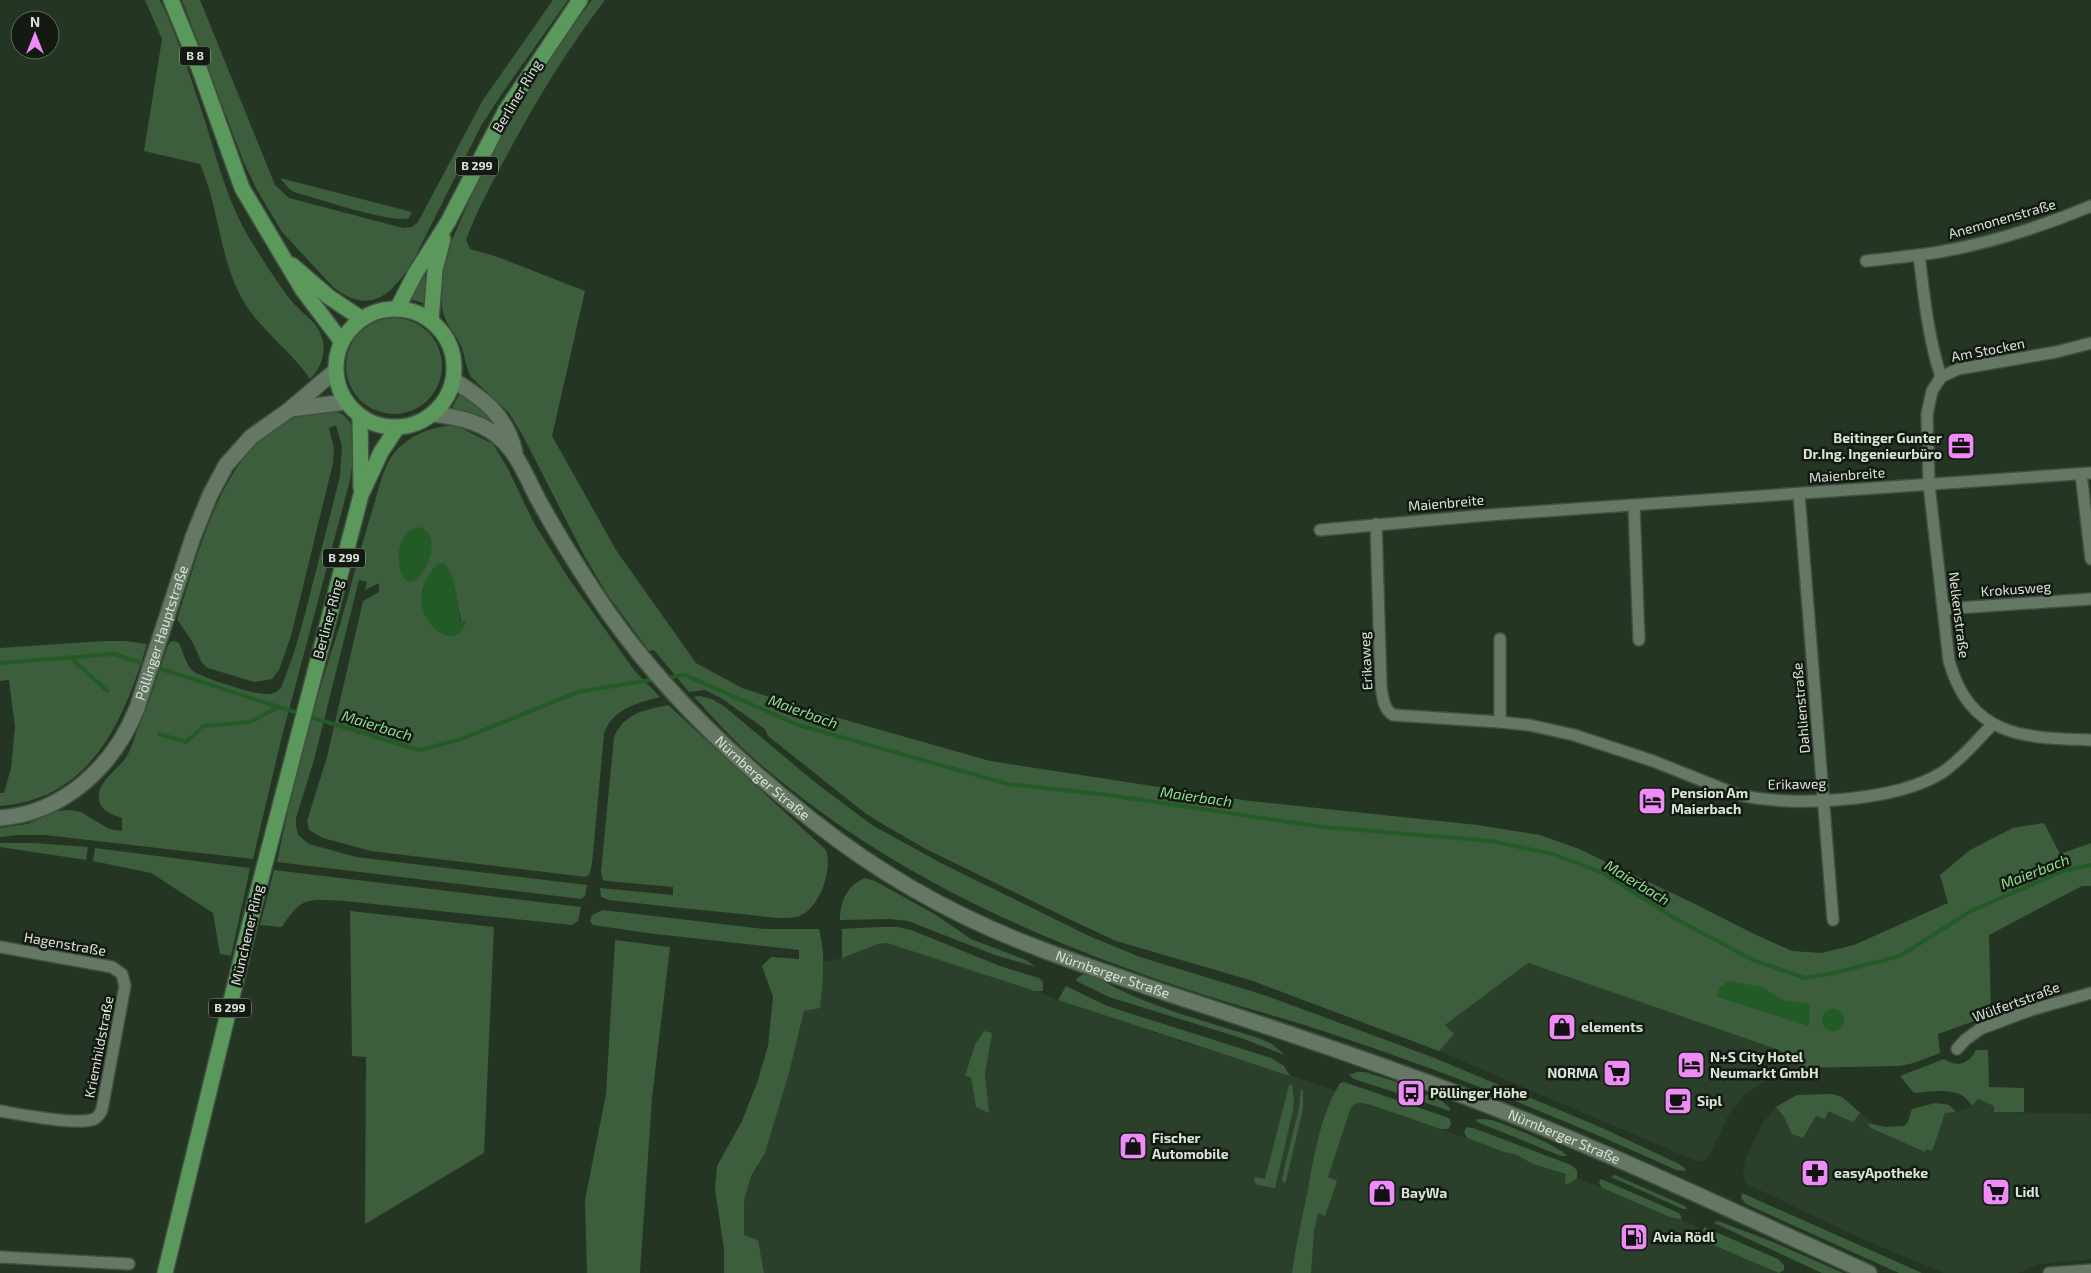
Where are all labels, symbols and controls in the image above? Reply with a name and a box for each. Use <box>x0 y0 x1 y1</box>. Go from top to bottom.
north arrow <box>10 10 60 60</box>
text: N <box>30 13 40 30</box>
road number: B 8 <box>180 46 210 66</box>
street label: Berliner Ring <box>488 56 545 135</box>
road number: B 299 <box>456 157 498 176</box>
street label: Anemonenstraße <box>1946 195 2058 242</box>
street label: Am Stocken <box>1950 334 2026 365</box>
place label: Beitinger Gunter Dr.Ing. Ingenieurbüro <box>1803 429 1942 462</box>
office icon: Beitinger Gunter Dr.Ing. Ingenieurbüro <box>1946 431 1976 461</box>
street label: Maienbreite <box>1808 463 1886 486</box>
street label: Maienbreite <box>1407 491 1485 514</box>
road number: B 299 <box>323 548 365 568</box>
street label: Pöllinger Hauptstraße <box>131 563 191 703</box>
street label: Nelkenstraße <box>1946 571 1973 659</box>
street label: Berliner Ring <box>309 577 346 660</box>
street label: Krokusweg <box>1980 578 2052 599</box>
street label: Erikaweg <box>1355 631 1376 691</box>
street label: Dahlienstraße <box>1788 662 1813 754</box>
water label: Maierbach <box>766 690 841 732</box>
water label: Maierbach <box>340 706 415 744</box>
street label: Nürnberger Straße <box>712 732 814 823</box>
street label: Erikaweg <box>1768 774 1827 793</box>
water label: Maierbach <box>1159 782 1233 810</box>
place label: Pension Am Maierbach <box>1671 784 1748 817</box>
hotel icon: Pension Am Maierbach <box>1637 786 1667 816</box>
water label: Maierbach <box>1998 850 2072 892</box>
water label: Maierbach <box>1602 856 1673 909</box>
street label: Münchener Ring <box>227 883 266 987</box>
street label: Hagenstraße <box>23 928 108 959</box>
street label: Nürnberger Straße <box>1053 946 1172 1002</box>
street label: Wülfertstraße <box>1970 978 2062 1025</box>
street label: Kriemhildstraße <box>80 994 117 1099</box>
road number: B 299 <box>209 998 251 1018</box>
shop icon: elements <box>1547 1012 1577 1042</box>
place label: elements <box>1581 1018 1643 1035</box>
place label: N+S City Hotel Neumarkt GmbH <box>1710 1048 1819 1081</box>
hotel icon: N+S City Hotel Neumarkt GmbH <box>1676 1050 1706 1080</box>
supermarket icon: NORMA <box>1602 1058 1632 1088</box>
place label: NORMA <box>1547 1064 1599 1081</box>
bus stop icon: Pöllinger Höhe <box>1396 1078 1426 1108</box>
place label: Pöllinger Höhe <box>1430 1084 1527 1101</box>
cafe icon: Sipl <box>1663 1086 1693 1116</box>
place label: Sipl <box>1697 1092 1722 1109</box>
street label: Nürnberger Straße <box>1506 1105 1623 1167</box>
place label: Fischer Automobile <box>1152 1129 1229 1162</box>
shop icon: Fischer Automobile <box>1118 1131 1148 1161</box>
pharmacy icon: easyApotheke <box>1800 1158 1830 1188</box>
place label: easyApotheke <box>1834 1164 1928 1181</box>
supermarket icon: Lidl <box>1981 1177 2011 1207</box>
shop icon: BayWa <box>1367 1178 1397 1208</box>
place label: Lidl <box>2015 1183 2040 1200</box>
place label: BayWa <box>1401 1184 1447 1201</box>
fuel station icon: Avia Rödl <box>1619 1222 1649 1252</box>
place label: Avia Rödl <box>1653 1228 1715 1245</box>

